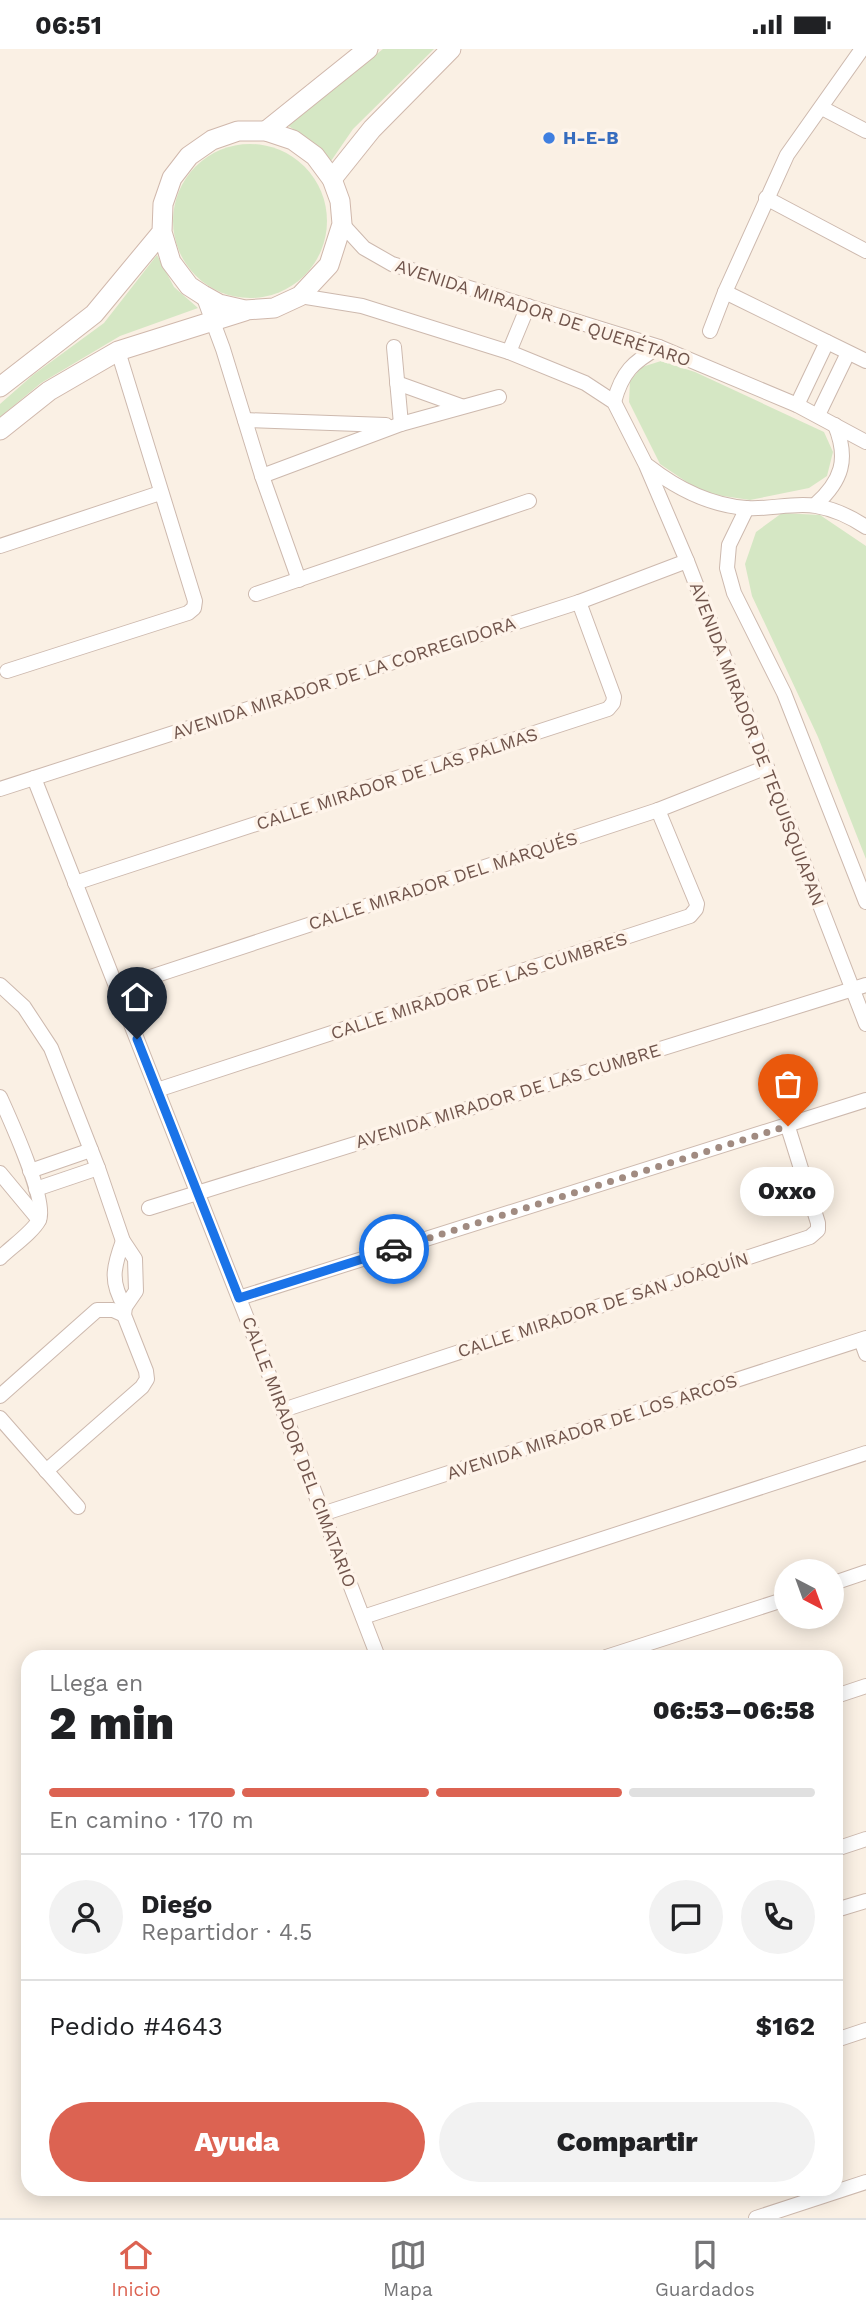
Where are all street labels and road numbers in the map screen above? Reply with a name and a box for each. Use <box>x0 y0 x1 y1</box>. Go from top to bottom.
street label: AVENIDA MIRADOR DE QUERÉTARO <box>393 255 694 370</box>
street label: AVENIDA MIRADOR DE TEQUISQUIAPAN <box>686 579 829 909</box>
street label: AVENIDA MIRADOR DE LA CORREGIDORA <box>170 612 518 743</box>
street label: CALLE MIRADOR DE LAS PALMAS <box>253 723 540 834</box>
street label: CALLE MIRADOR DEL MARQUÉS <box>306 827 580 934</box>
street label: CALLE MIRADOR DE LAS CUMBRES <box>328 928 630 1043</box>
street label: AVENIDA MIRADOR DE LAS CUMBRE <box>353 1039 663 1152</box>
street label: CALLE MIRADOR DE SAN JOAQUÍN <box>455 1247 751 1362</box>
street label: CALLE MIRADOR DEL CIMATARIO <box>238 1313 361 1590</box>
street label: AVENIDA MIRADOR DE LOS ARCOS <box>444 1370 740 1483</box>

